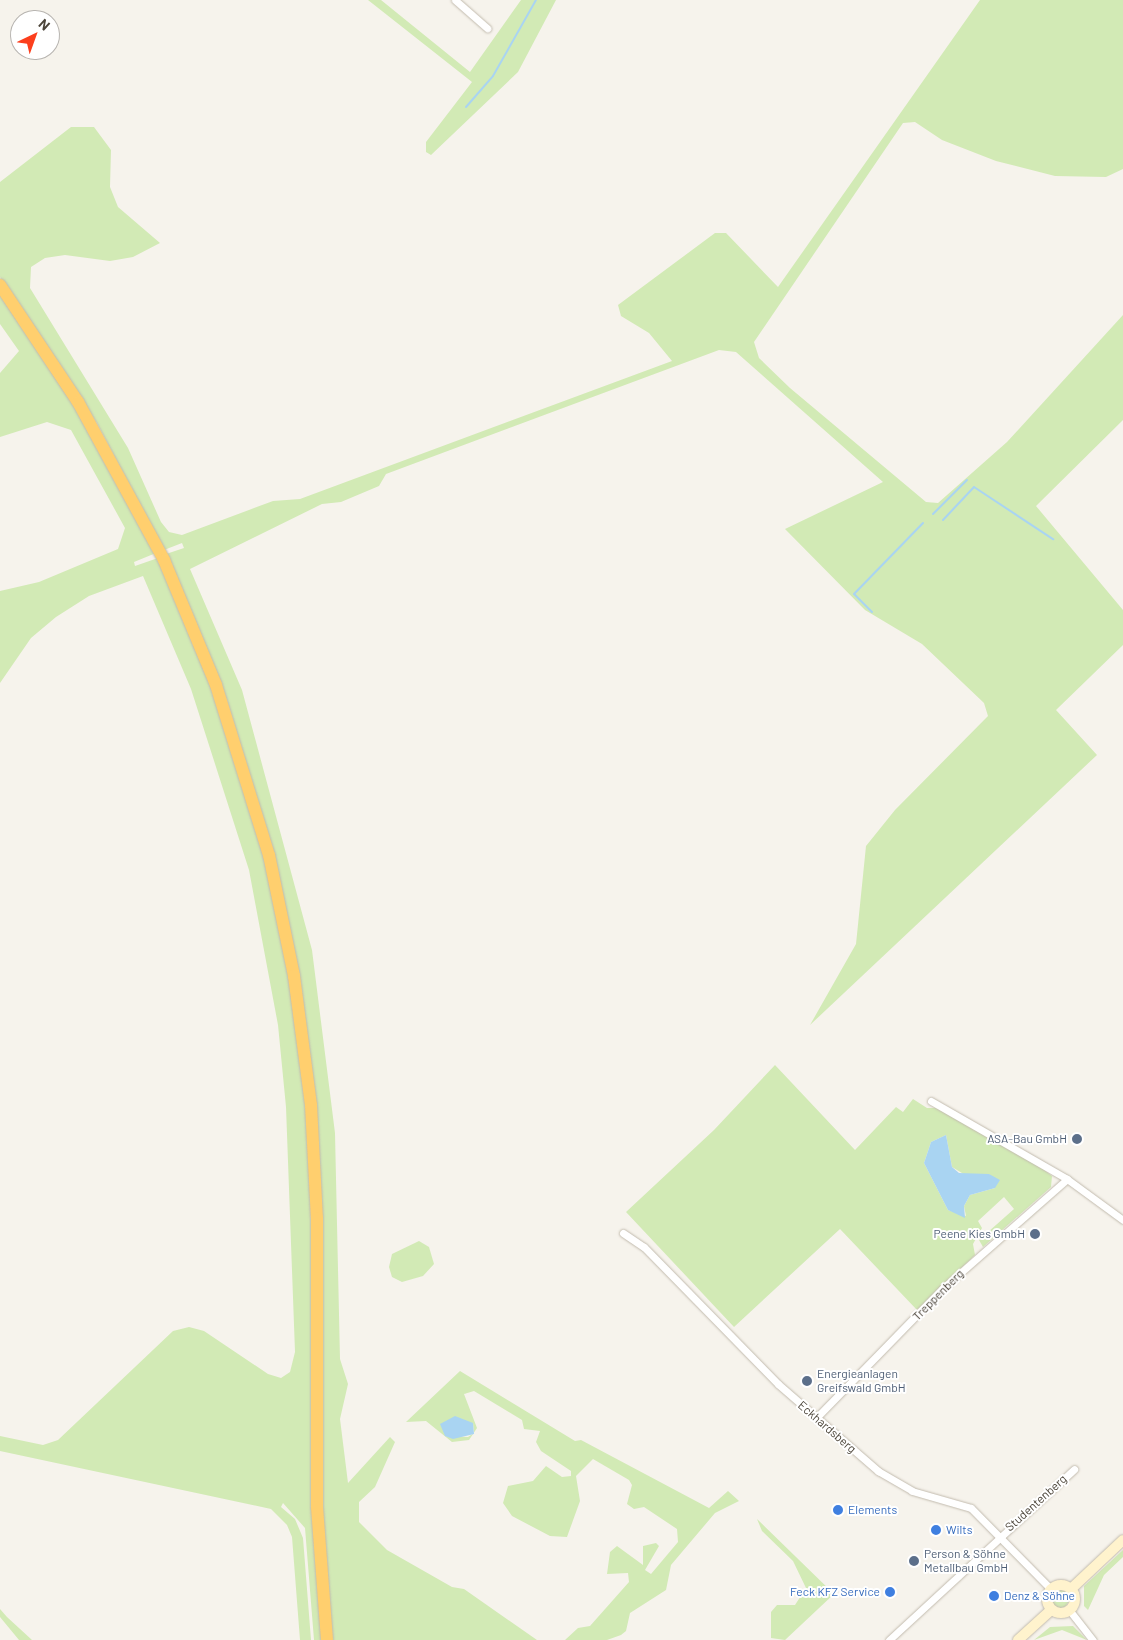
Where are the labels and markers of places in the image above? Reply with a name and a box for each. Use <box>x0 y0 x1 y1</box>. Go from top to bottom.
place label: ASA-Bau GmbH <box>987 1132 1067 1146</box>
marker: ASA-Bau GmbH <box>1071 1133 1083 1145</box>
place label: Peene Kies GmbH <box>934 1227 1025 1241</box>
marker: Peene Kies GmbH <box>1029 1228 1041 1240</box>
place label: Energieanlagen Greifswald GmbH <box>817 1367 906 1395</box>
marker: Energieanlagen Greifswald GmbH <box>801 1375 813 1387</box>
place label: Elements <box>848 1503 897 1517</box>
marker: Elements <box>832 1504 844 1516</box>
place label: Wilts <box>946 1523 972 1537</box>
marker: Wilts <box>930 1524 942 1536</box>
place label: Person & Söhne Metallbau GmbH <box>924 1547 1008 1575</box>
marker: Person & Söhne Metallbau GmbH <box>908 1555 920 1567</box>
place label: Feck KFZ Service <box>790 1585 880 1599</box>
marker: Feck KFZ Service <box>884 1586 896 1598</box>
place label: Denz & Söhne <box>1004 1589 1075 1603</box>
marker: Denz & Söhne <box>988 1590 1000 1602</box>

